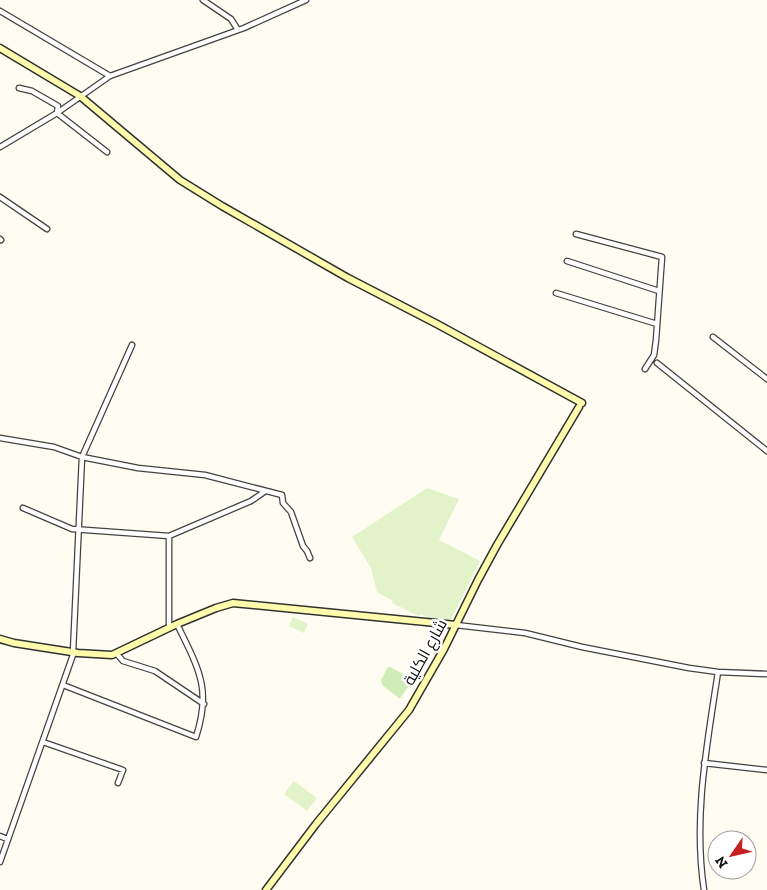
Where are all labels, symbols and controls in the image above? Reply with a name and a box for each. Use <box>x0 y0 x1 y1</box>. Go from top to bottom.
street label: شارع الكلية <box>399 616 453 689</box>
north arrow <box>707 830 757 880</box>
text: N <box>711 853 732 871</box>

